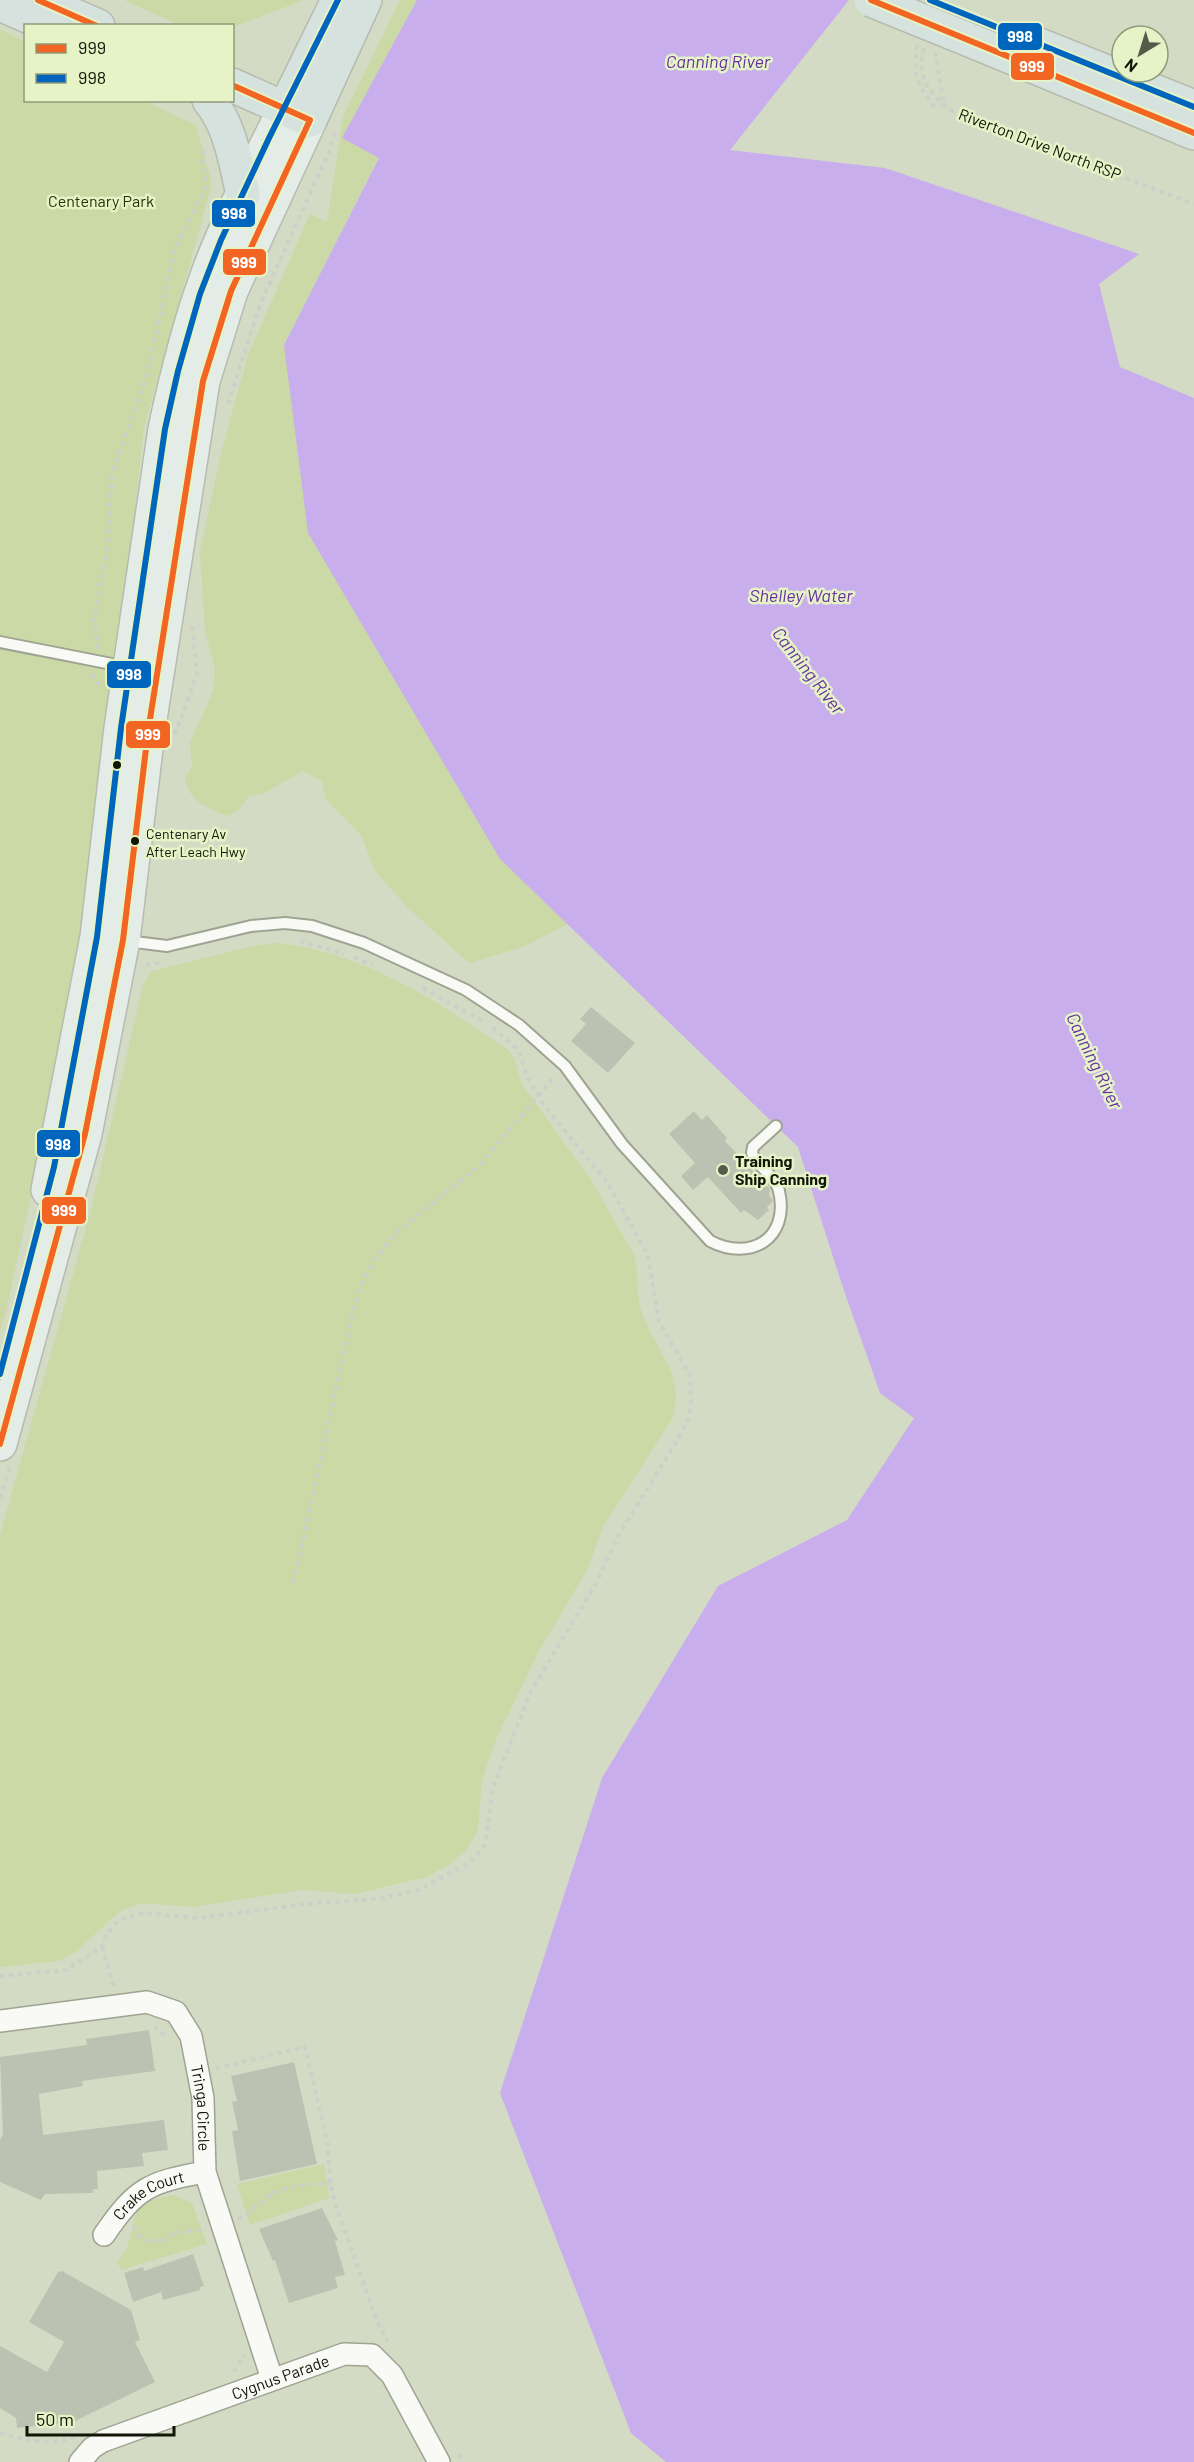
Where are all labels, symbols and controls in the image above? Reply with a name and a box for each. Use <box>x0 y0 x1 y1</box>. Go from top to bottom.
line badge: 998 <box>997 22 1043 51</box>
legend <box>24 24 234 102</box>
north arrow <box>1110 24 1170 84</box>
text: 998 <box>1007 26 1033 45</box>
text: 999 <box>78 36 106 58</box>
water label: Canning River <box>666 50 771 72</box>
line badge: 999 <box>1010 52 1055 81</box>
text: N <box>1120 55 1140 77</box>
text: 999 <box>1019 56 1045 75</box>
text: 998 <box>78 66 106 88</box>
street label: Riverton Drive North RSP <box>956 104 1124 183</box>
park label: Centenary Park <box>48 191 154 210</box>
line badge: 998 <box>211 199 256 228</box>
text: 998 <box>221 203 247 222</box>
line badge: 999 <box>222 248 267 276</box>
text: 999 <box>231 252 257 271</box>
water label: Shelley Water <box>749 584 853 606</box>
water label: Canning River <box>768 623 850 719</box>
line badge: 998 <box>106 660 152 689</box>
text: 998 <box>116 664 142 683</box>
line badge: 999 <box>125 720 171 749</box>
text: 999 <box>135 724 161 743</box>
unlabelled marker <box>111 759 123 771</box>
place label: Centenary Av After Leach Hwy <box>146 825 246 860</box>
marker: Centenary Av After Leach Hwy <box>129 835 141 847</box>
water label: Canning River <box>1062 1009 1128 1113</box>
line badge: 998 <box>36 1129 81 1158</box>
text: 998 <box>45 1134 71 1153</box>
place label: Training Ship Canning <box>735 1151 827 1188</box>
marker: Training Ship Canning <box>716 1163 730 1177</box>
line badge: 999 <box>41 1196 87 1225</box>
text: 999 <box>51 1200 77 1219</box>
street label: Tringa Circle <box>188 2063 214 2151</box>
street label: Crake Court <box>108 2166 186 2223</box>
street label: Cygnus Parade <box>229 2350 331 2403</box>
scale bar <box>27 2399 174 2437</box>
text: 50 m <box>36 2408 74 2430</box>

